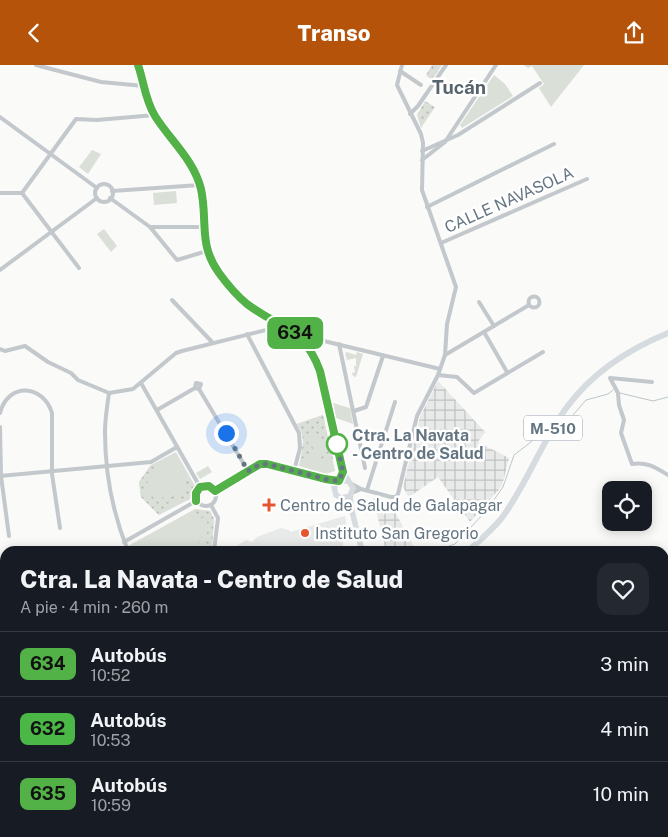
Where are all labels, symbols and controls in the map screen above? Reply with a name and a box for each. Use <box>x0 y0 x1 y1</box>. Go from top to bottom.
icon: back <box>20 19 48 47</box>
icon: share <box>620 19 648 47</box>
text: Transo <box>298 20 370 46</box>
district label: Tucán <box>432 76 486 98</box>
street label: CALLE NAVASOLA <box>442 163 576 237</box>
line badge: 634 <box>266 317 324 349</box>
text: 634 <box>277 322 313 343</box>
road number: M-510 <box>524 415 582 441</box>
your location <box>214 421 239 446</box>
place label: Ctra. La Navata - Centro de Salud <box>352 426 483 463</box>
marker: Ctra. La Navata - Centro de Salud <box>326 433 348 455</box>
map controls <box>602 481 652 531</box>
button: locate <box>602 481 652 531</box>
place label: Centro de Salud de Galapagar <box>280 496 503 515</box>
marker: Centro de Salud de Galapagar <box>262 498 276 512</box>
place label: Instituto San Gregorio <box>315 524 479 543</box>
marker: Instituto San Gregorio <box>299 527 311 539</box>
button: heart <box>597 563 649 615</box>
text: Ctra. La Navata - Centro de Salud <box>20 565 403 593</box>
text: A pie · 4 min · 260 m <box>20 598 168 617</box>
text: Autobús <box>91 644 167 666</box>
text: 634 <box>30 653 66 674</box>
text: 3 min <box>600 653 649 675</box>
text: 10:52 <box>91 666 130 685</box>
text: Autobús <box>90 709 166 731</box>
text: 632 <box>30 718 65 739</box>
text: 4 min <box>600 718 649 740</box>
text: 10:53 <box>90 731 130 750</box>
text: Autobús <box>91 774 167 796</box>
text: 635 <box>30 783 66 804</box>
text: 10 min <box>593 783 649 805</box>
text: 10:59 <box>91 796 131 815</box>

